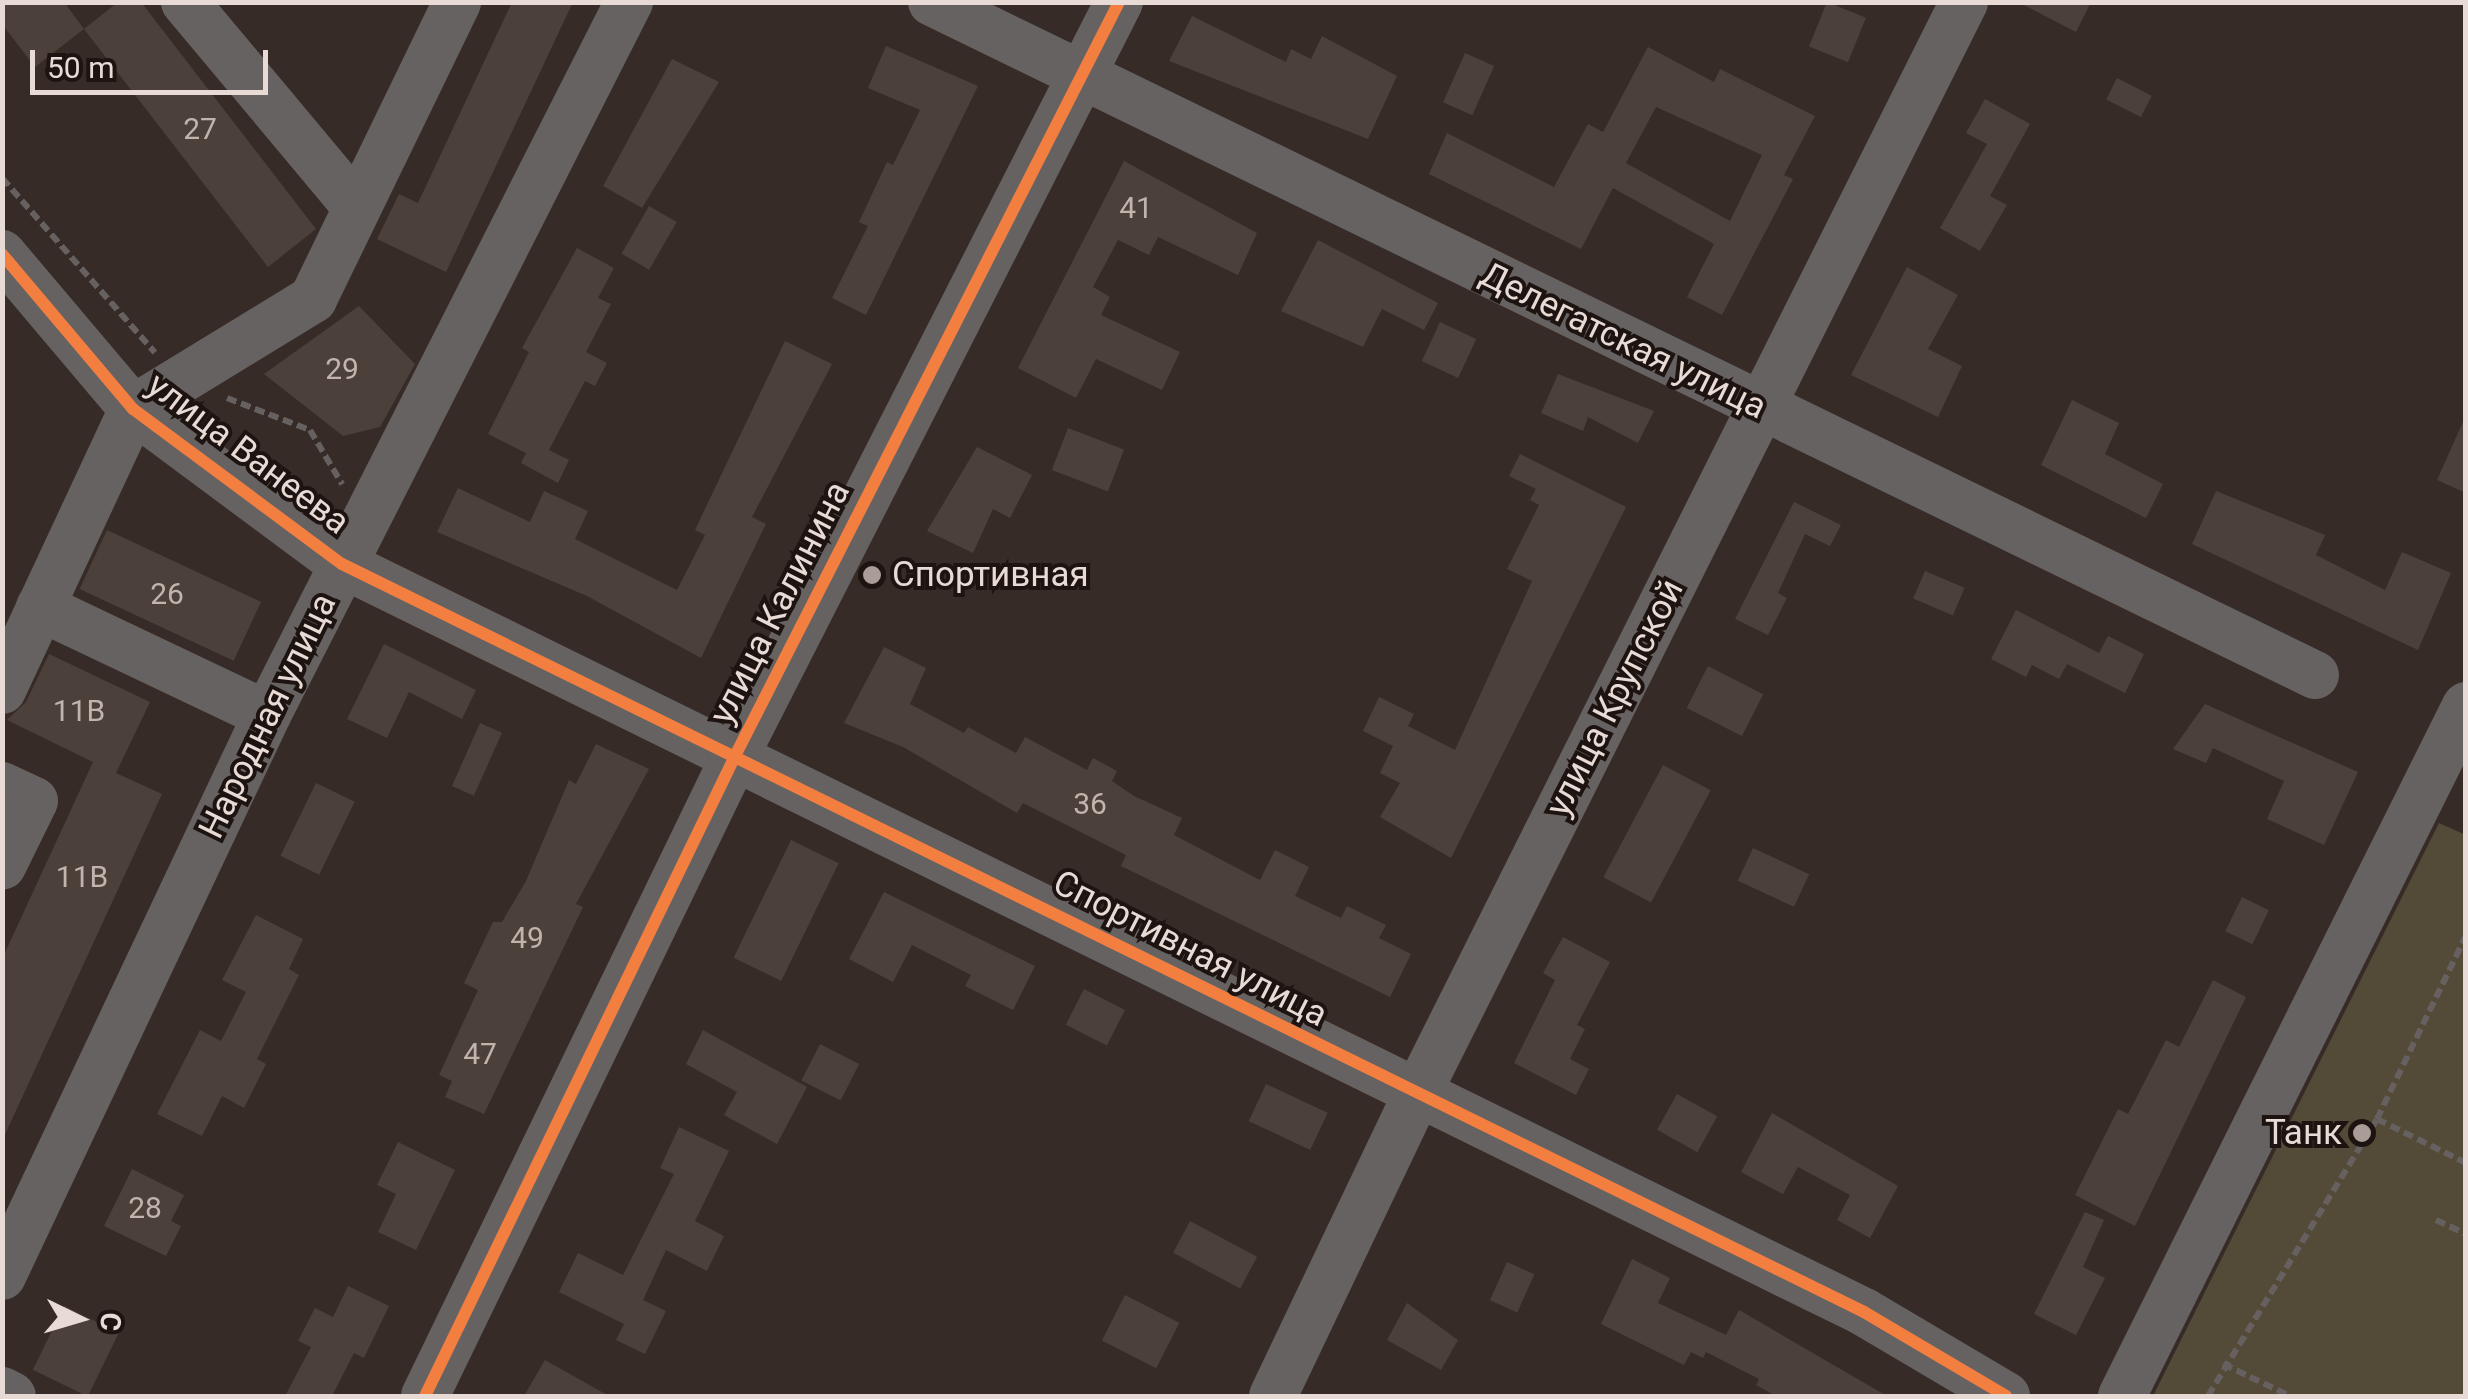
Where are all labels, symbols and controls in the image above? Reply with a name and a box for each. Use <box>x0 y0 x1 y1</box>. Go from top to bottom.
scale bar <box>35 30 272 92</box>
text: 50 m <box>47 50 114 85</box>
house number: 27 <box>183 111 217 147</box>
house number: 41 <box>1119 190 1153 226</box>
street label: Делегатская улица <box>1473 254 1773 428</box>
house number: 29 <box>325 351 359 387</box>
street label: улица Ванеева <box>139 364 357 544</box>
street label: улица Калинина <box>701 475 859 731</box>
place label: Спортивная <box>892 554 1089 596</box>
marker: Спортивная <box>861 564 883 586</box>
street label: улица Крупской <box>1537 573 1693 823</box>
house number: 26 <box>150 576 184 612</box>
street label: Народная улица <box>191 587 345 845</box>
house number: 11В <box>53 693 105 729</box>
house number: 36 <box>1073 786 1107 822</box>
house number: 11В <box>56 859 108 895</box>
street label: Спортивная улица <box>1046 862 1334 1036</box>
house number: 49 <box>510 920 544 956</box>
house number: 47 <box>463 1036 497 1072</box>
place label: Танк <box>2265 1112 2342 1154</box>
marker: Танк <box>2351 1122 2373 1144</box>
house number: 28 <box>128 1190 162 1226</box>
north arrow <box>30 1269 130 1369</box>
text: С <box>93 1311 128 1332</box>

